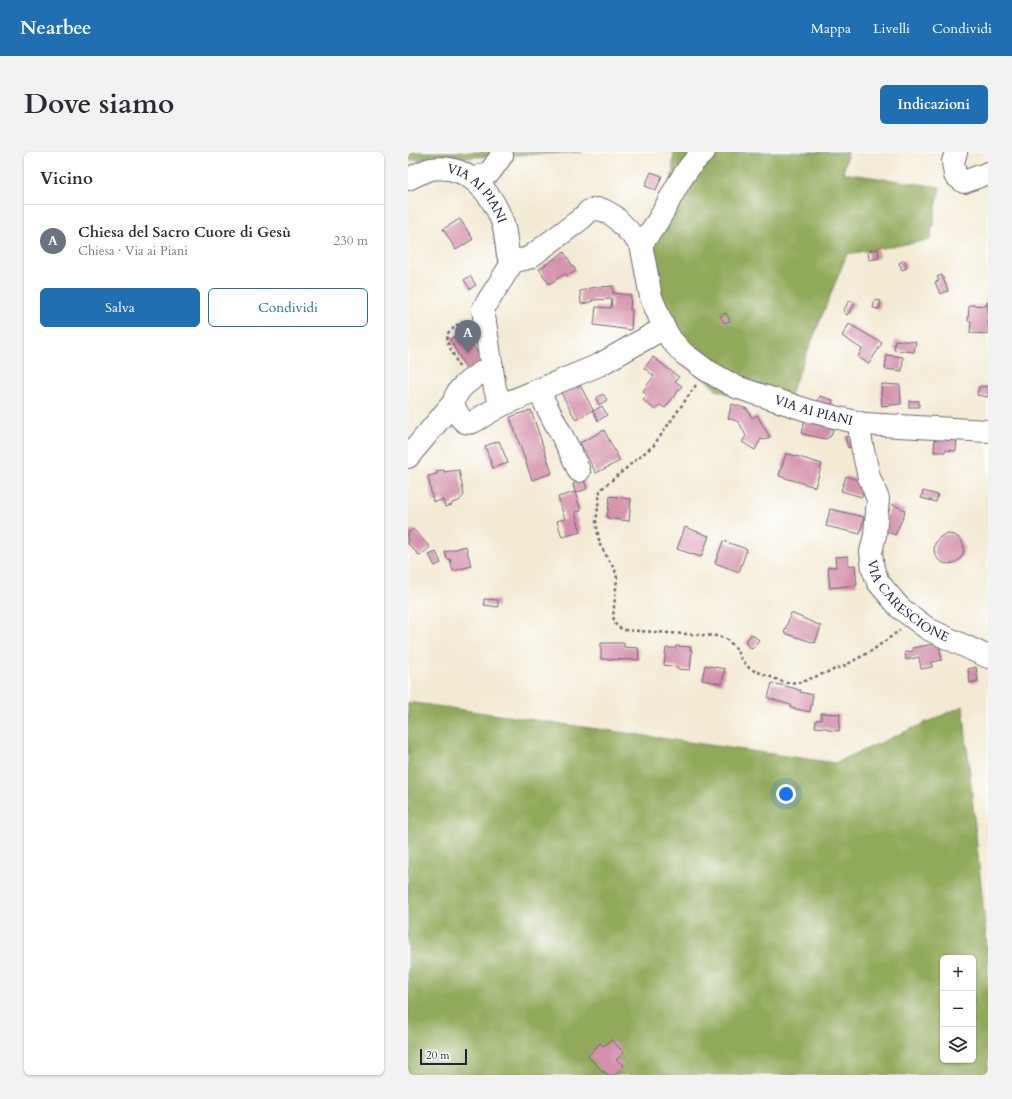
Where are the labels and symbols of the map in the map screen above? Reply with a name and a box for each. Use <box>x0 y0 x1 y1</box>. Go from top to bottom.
street label: VIA AI PIANI <box>445 160 511 226</box>
pin: A <box>455 320 481 353</box>
street label: VIA AI PIANI <box>772 391 855 430</box>
street label: VIA CARESCIONE <box>863 559 952 646</box>
your location <box>776 784 796 804</box>
scale bar <box>420 1047 467 1066</box>

